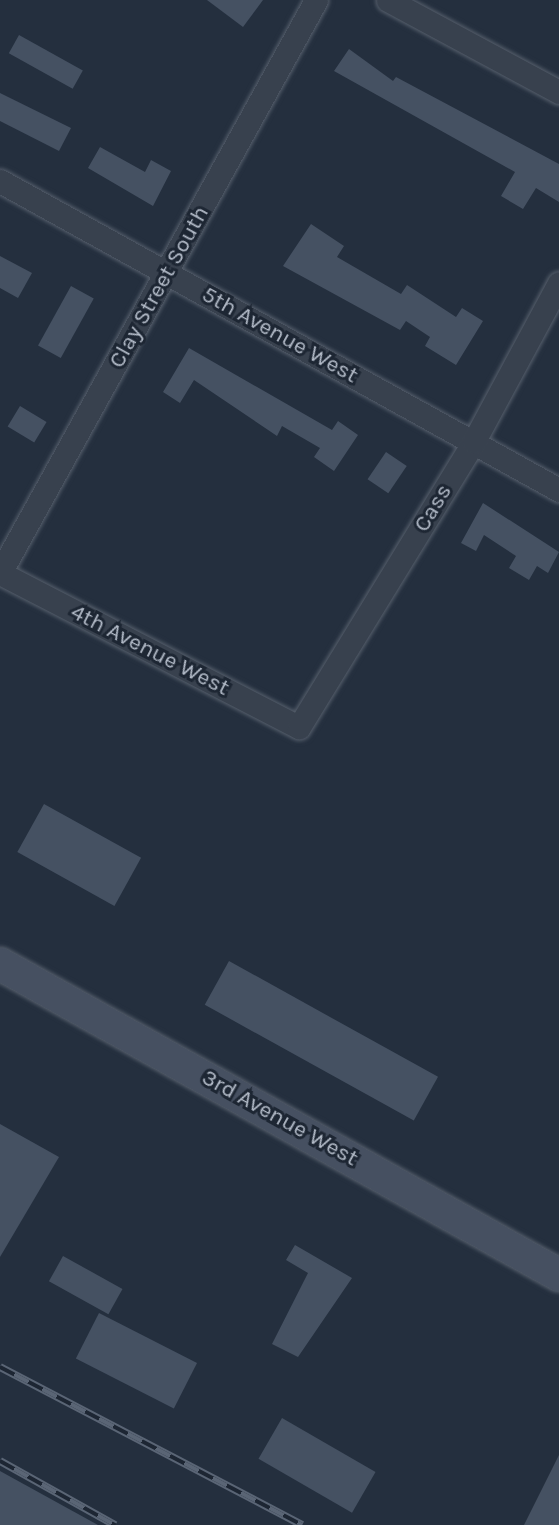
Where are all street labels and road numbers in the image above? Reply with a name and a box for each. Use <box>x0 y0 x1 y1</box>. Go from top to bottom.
street label: Clay Street South <box>103 201 215 373</box>
street label: 5th Avenue West <box>197 281 363 389</box>
street label: Cass <box>408 479 458 537</box>
street label: 4th Avenue West <box>66 598 234 702</box>
street label: 3rd Avenue West <box>197 1064 363 1172</box>

